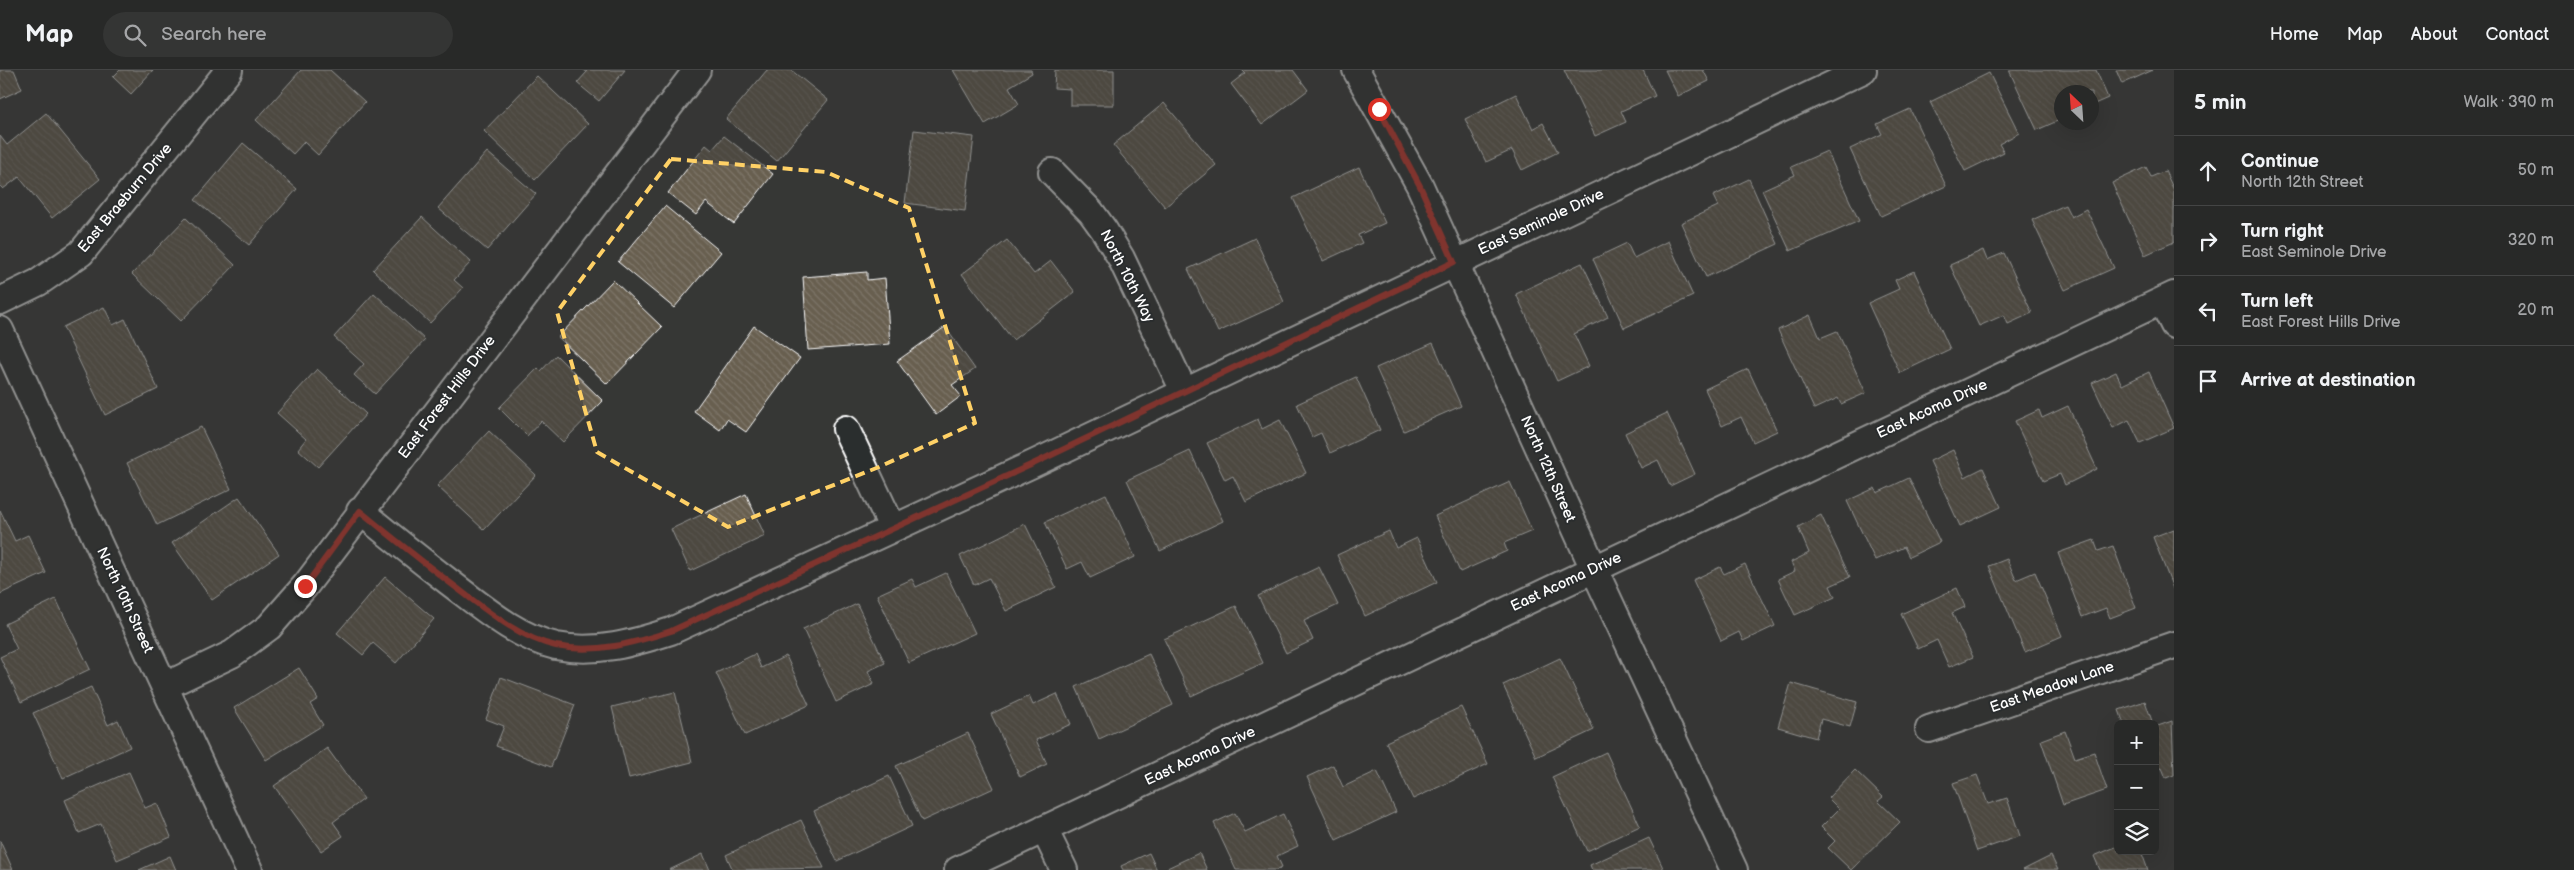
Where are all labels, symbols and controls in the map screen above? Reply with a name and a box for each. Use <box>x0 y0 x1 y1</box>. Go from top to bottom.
search box <box>103 12 453 57</box>
text: Map <box>25 20 73 49</box>
icon: search <box>121 21 149 49</box>
text: Search here <box>161 23 267 46</box>
text: Home <box>2270 24 2319 45</box>
text: Map <box>2347 24 2383 45</box>
text: About <box>2411 24 2458 45</box>
text: Contact <box>2486 24 2549 45</box>
north arrow <box>2054 85 2099 130</box>
text: 5 min <box>2194 90 2247 115</box>
text: Walk · 390 m <box>2463 93 2554 112</box>
route start <box>1368 98 1391 121</box>
street label: East Braeburn Drive <box>74 139 176 257</box>
text: Continue <box>2241 150 2319 173</box>
icon: ahead <box>2194 157 2222 185</box>
text: 50 m <box>2518 161 2554 180</box>
text: North 12th Street <box>2241 173 2363 192</box>
street label: East Seminole Drive <box>1475 185 1607 259</box>
text: Turn right <box>2241 220 2324 243</box>
street label: North 10th Way <box>1096 227 1159 326</box>
icon: right <box>2194 227 2222 255</box>
text: 320 m <box>2508 231 2554 250</box>
text: East Seminole Drive <box>2241 243 2387 262</box>
text: Turn left <box>2241 290 2313 313</box>
icon: left <box>2194 297 2222 325</box>
text: 20 m <box>2518 301 2554 320</box>
text: East Forest Hills Drive <box>2241 313 2400 332</box>
street label: East Forest Hills Drive <box>394 332 500 462</box>
icon: arrive <box>2194 367 2222 395</box>
text: Arrive at destination <box>2241 369 2416 392</box>
street label: East Acoma Drive <box>1874 375 1991 443</box>
street label: North 12th Street <box>1516 413 1580 526</box>
street label: North 10th Street <box>92 544 158 656</box>
street label: East Acoma Drive <box>1508 548 1625 616</box>
route end <box>294 575 317 598</box>
street label: East Meadow Lane <box>1987 657 2117 717</box>
map controls <box>2114 720 2159 855</box>
button: + <box>2114 720 2159 765</box>
street label: East Acoma Drive <box>1142 722 1259 790</box>
button: − <box>2114 765 2159 810</box>
button: layers <box>2114 810 2159 855</box>

